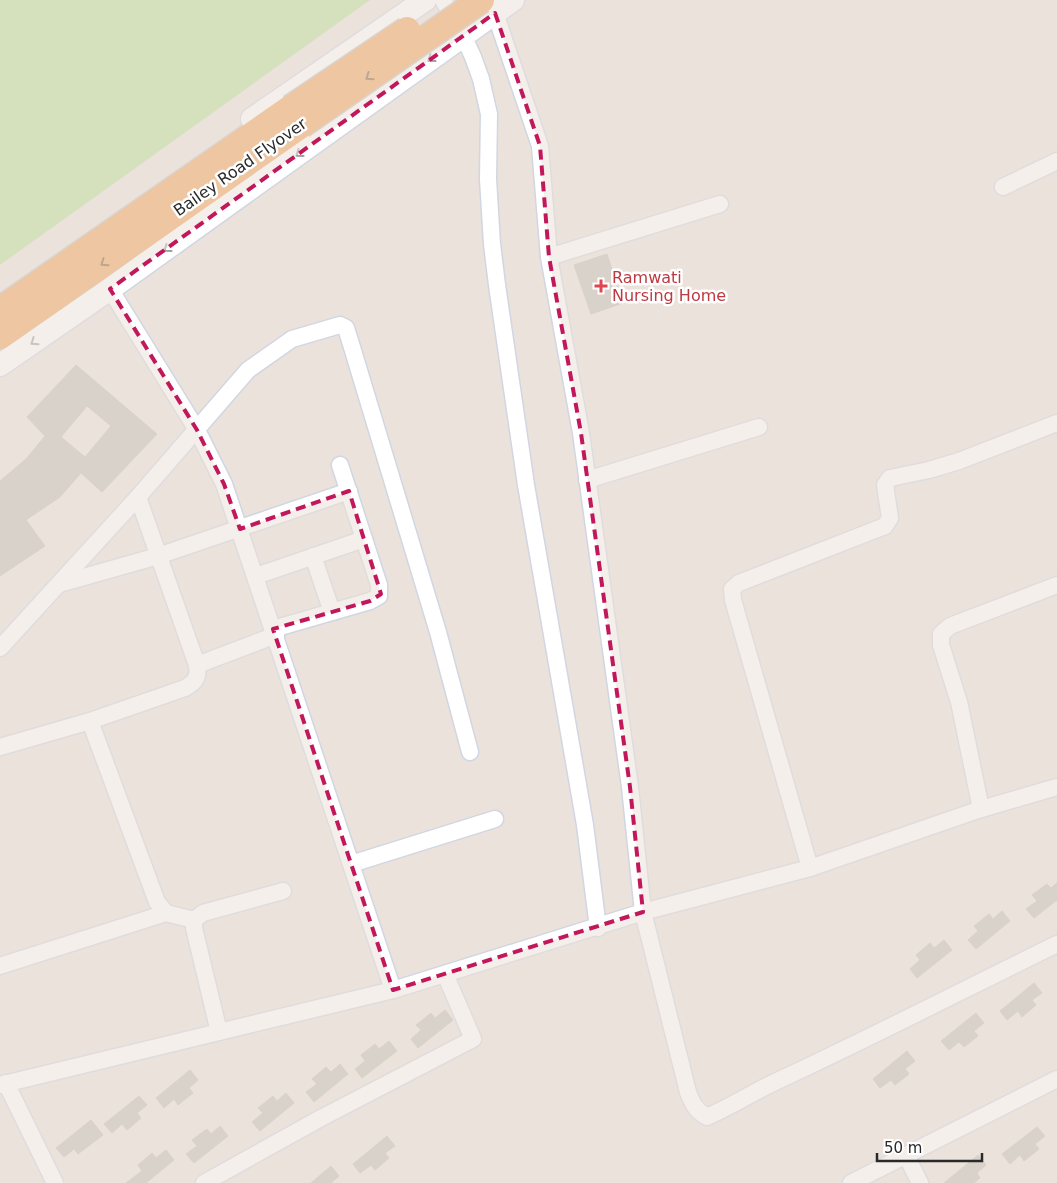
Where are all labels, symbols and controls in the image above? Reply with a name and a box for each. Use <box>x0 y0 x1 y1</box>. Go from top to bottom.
one-way arrow <box>427 53 437 62</box>
one-way arrow <box>366 71 375 80</box>
street label: Bailey Road Flyover <box>170 114 311 220</box>
one-way arrow <box>295 148 305 157</box>
one-way arrow <box>164 243 173 251</box>
one-way arrow <box>100 257 109 266</box>
place label: Ramwati Nursing Home <box>612 268 726 305</box>
marker: Ramwati Nursing Home <box>594 279 608 293</box>
one-way arrow <box>30 336 39 345</box>
scale bar <box>877 1130 982 1162</box>
text: 50 m <box>884 1139 922 1157</box>

